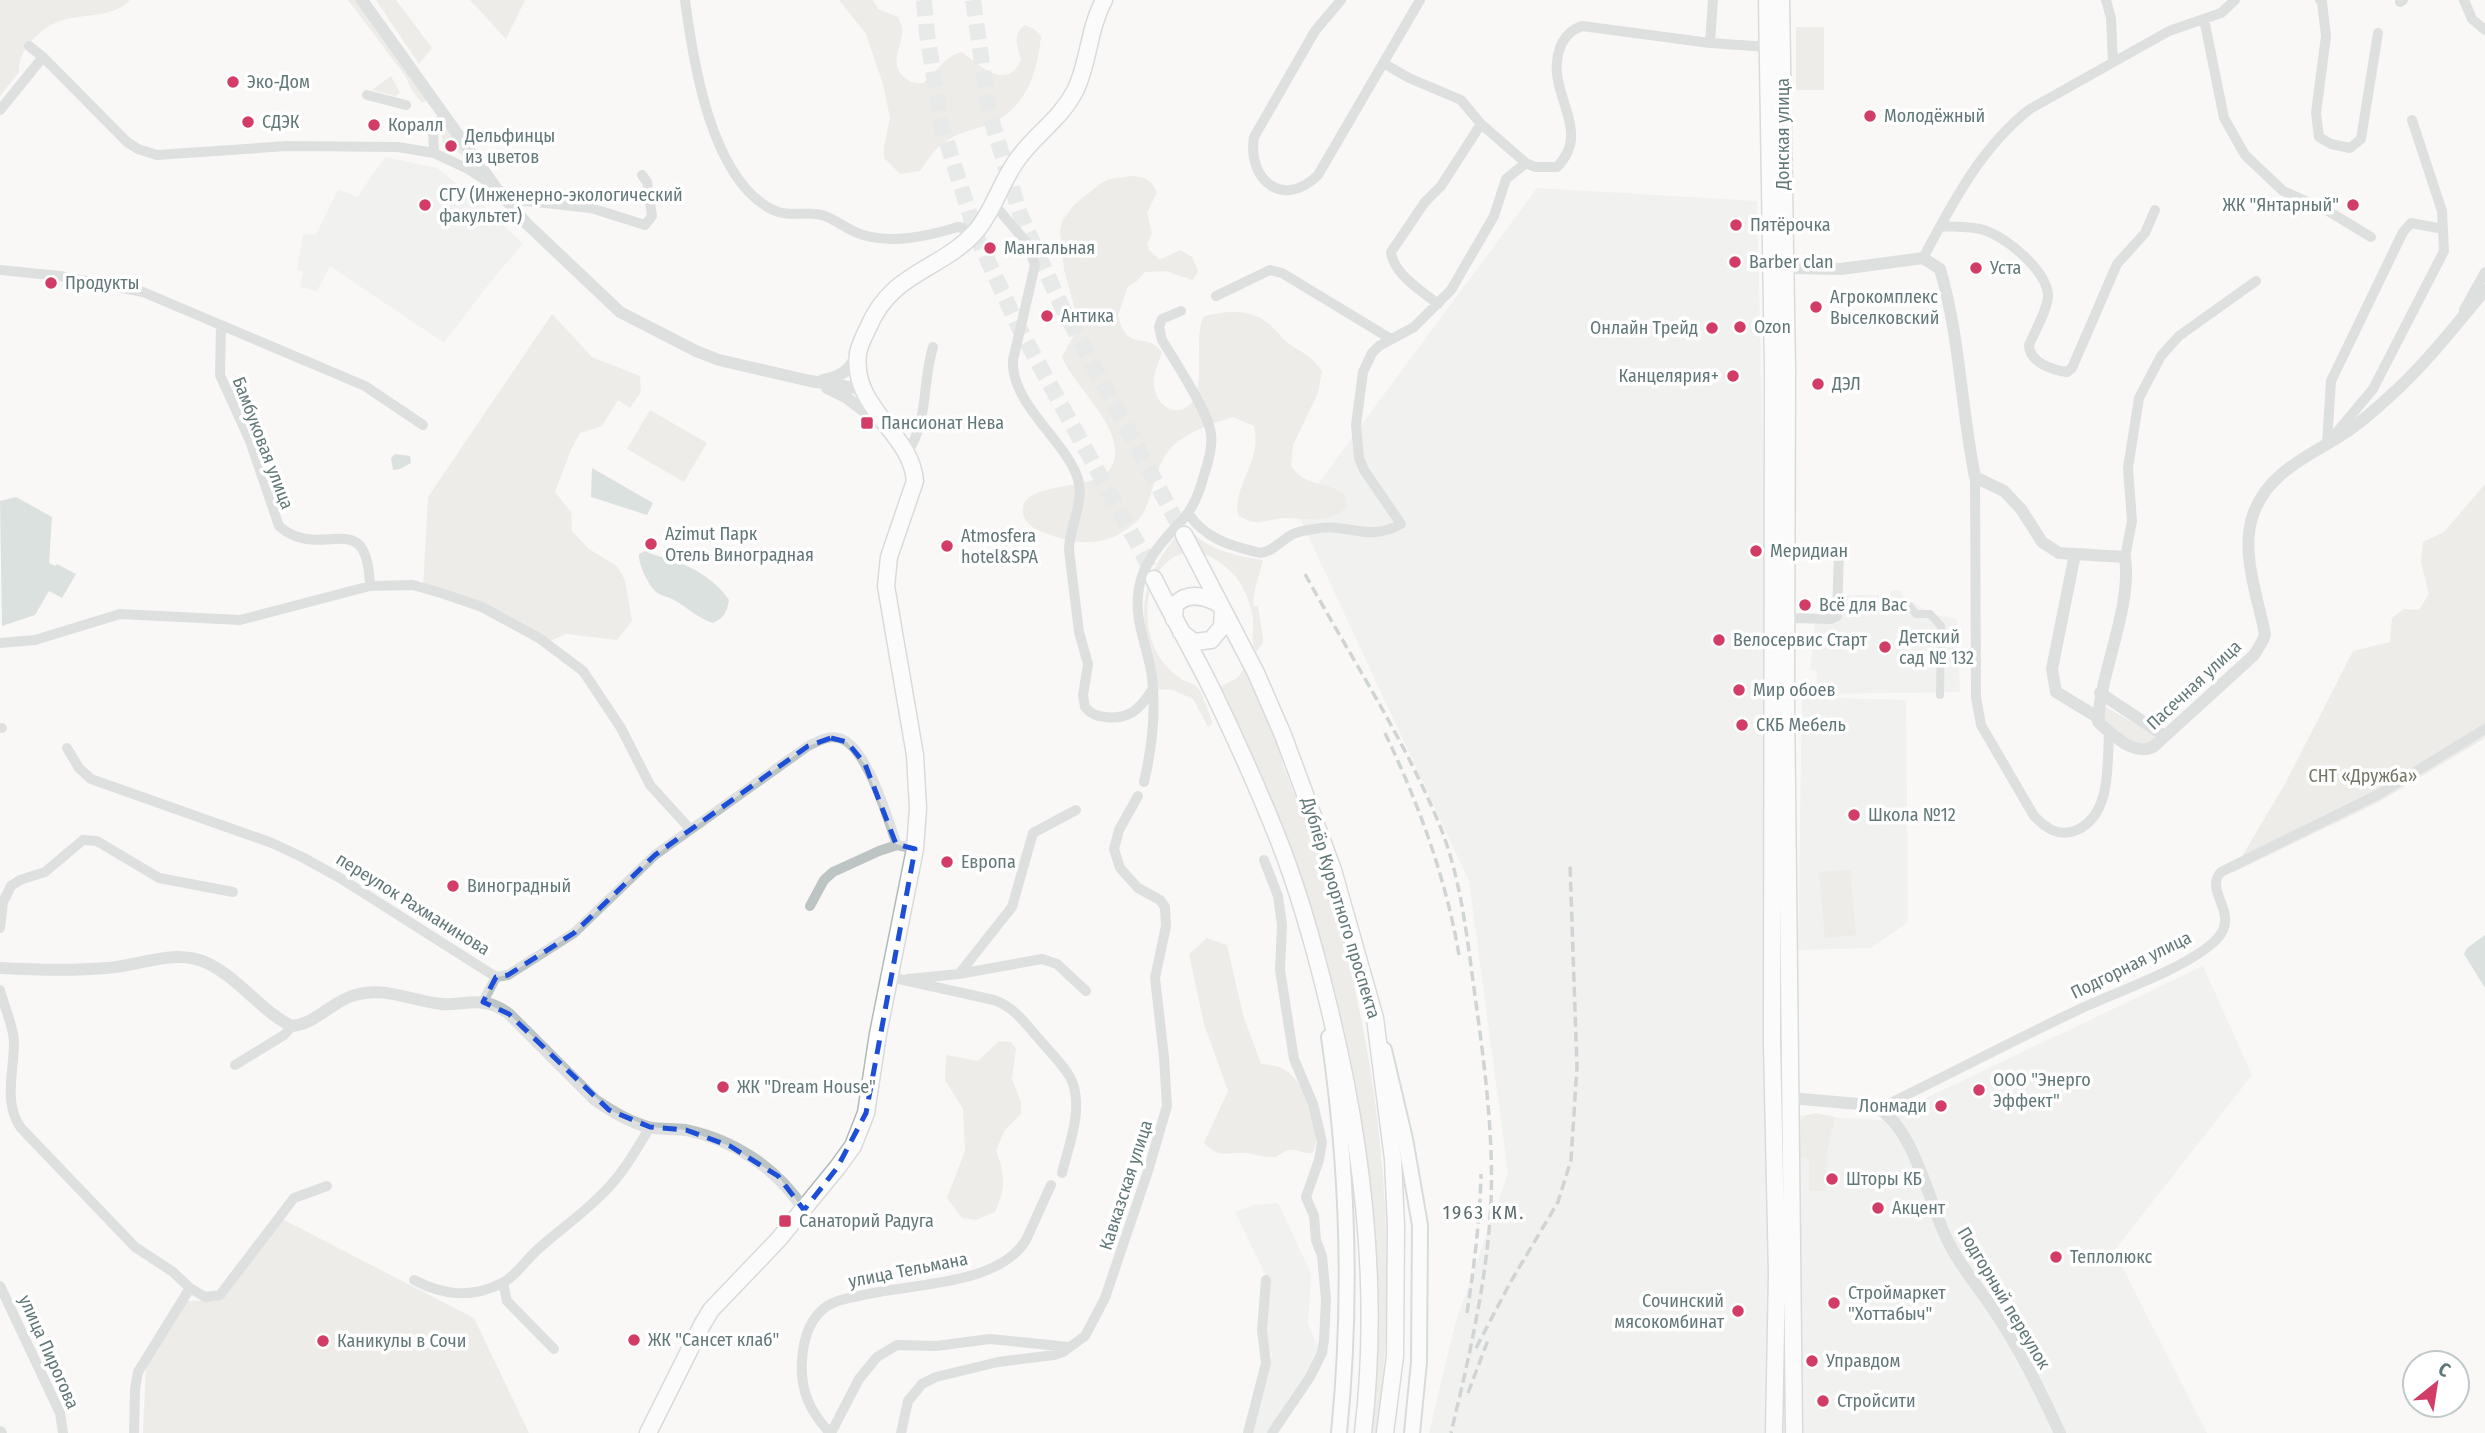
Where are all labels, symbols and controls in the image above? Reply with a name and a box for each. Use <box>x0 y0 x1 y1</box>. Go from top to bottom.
place label: Эко-Дом <box>247 71 310 93</box>
marker: Эко-Дом <box>225 74 241 90</box>
street label: Донская улица <box>1772 78 1794 191</box>
place label: Молодёжный <box>1884 105 1985 127</box>
marker: Молодёжный <box>1862 108 1878 124</box>
place label: СДЭК <box>262 111 300 133</box>
marker: СДЭК <box>240 114 256 130</box>
place label: Коралл <box>388 114 444 136</box>
marker: Коралл <box>366 117 382 133</box>
place label: Дельфинцы из цветов <box>464 125 555 168</box>
marker: Дельфинцы из цветов <box>443 138 459 154</box>
place label: СГУ (Инженерно-экологический факультет) <box>439 184 683 227</box>
place label: ЖК "Янтарный" <box>2222 194 2339 216</box>
marker: СГУ (Инженерно-экологический факультет) <box>417 197 433 213</box>
marker: ЖК "Янтарный" <box>2345 197 2361 213</box>
place label: Пятёрочка <box>1750 214 1831 236</box>
marker: Пятёрочка <box>1728 217 1744 233</box>
place label: Мангальная <box>1004 237 1095 259</box>
marker: Мангальная <box>982 240 998 256</box>
place label: Barber clan <box>1749 251 1834 273</box>
marker: Barber clan <box>1727 254 1743 270</box>
place label: Уста <box>1989 257 2021 279</box>
marker: Уста <box>1968 260 1984 276</box>
place label: Продукты <box>65 272 140 294</box>
marker: Продукты <box>43 275 59 291</box>
place label: Агрокомплекс Выселковский <box>1830 286 1939 329</box>
marker: Агрокомплекс Выселковский <box>1808 299 1824 315</box>
place label: Антика <box>1061 305 1114 327</box>
marker: Антика <box>1039 308 1055 324</box>
place label: Ozon <box>1754 316 1791 338</box>
place label: Онлайн Трейд <box>1590 317 1698 339</box>
marker: Ozon <box>1732 319 1748 335</box>
marker: Онлайн Трейд <box>1704 320 1720 336</box>
place label: Канцелярия+ <box>1618 365 1719 387</box>
marker: Канцелярия+ <box>1725 368 1741 384</box>
place label: ДЭЛ <box>1831 373 1861 395</box>
street label: Бамбуковая улица <box>228 374 298 513</box>
marker: ДЭЛ <box>1810 376 1826 392</box>
place label: Пансионат Нева <box>881 412 1004 434</box>
marker: Пансионат Нева <box>859 415 875 431</box>
place label: Azimut Парк Отель Виноградная <box>665 523 814 566</box>
place label: Atmosfera hotel&SPA <box>961 525 1038 568</box>
marker: Azimut Парк Отель Виноградная <box>643 536 659 552</box>
marker: Atmosfera hotel&SPA <box>939 538 955 554</box>
place label: Меридиан <box>1770 540 1848 562</box>
marker: Меридиан <box>1748 543 1764 559</box>
place label: Всё для Вас <box>1819 594 1908 616</box>
marker: Всё для Вас <box>1797 597 1813 613</box>
place label: Детский сад № 132 <box>1898 626 1974 669</box>
place label: Велосервис Старт <box>1733 629 1868 651</box>
marker: Велосервис Старт <box>1711 632 1727 648</box>
street label: Пасечная улица <box>2142 635 2246 734</box>
marker: Детский сад № 132 <box>1877 639 1893 655</box>
place label: Мир обоев <box>1753 679 1836 701</box>
marker: Мир обоев <box>1731 682 1747 698</box>
place label: СКБ Мебель <box>1756 714 1846 736</box>
marker: СКБ Мебель <box>1734 717 1750 733</box>
park label: СНТ «Дружба» <box>2309 765 2417 787</box>
street label: Дублёр Курортного проспекта <box>1297 794 1385 1021</box>
place label: Школа №12 <box>1868 804 1956 826</box>
marker: Школа №12 <box>1846 807 1862 823</box>
street label: переулок Рахманинова <box>332 848 494 960</box>
place label: Европа <box>961 851 1016 873</box>
marker: Европа <box>939 854 955 870</box>
place label: Виноградный <box>467 875 571 897</box>
marker: Виноградный <box>445 878 461 894</box>
street label: Подгорная улица <box>2067 926 2195 1004</box>
place label: ООО "Энерго Эффект" <box>1993 1069 2091 1112</box>
place label: ЖК "Dream House" <box>737 1076 876 1098</box>
marker: ЖК "Dream House" <box>715 1079 731 1095</box>
marker: ООО "Энерго Эффект" <box>1971 1082 1987 1098</box>
place label: Лонмади <box>1859 1095 1927 1117</box>
marker: Лонмади <box>1933 1098 1949 1114</box>
street label: Кавказская улица <box>1095 1117 1157 1253</box>
place label: Шторы КБ <box>1846 1168 1922 1190</box>
marker: Шторы КБ <box>1824 1171 1840 1187</box>
place label: Акцент <box>1892 1197 1946 1219</box>
marker: Акцент <box>1870 1200 1886 1216</box>
district label: 1963 КМ. <box>1443 1201 1525 1224</box>
place label: Санаторий Радуга <box>799 1210 934 1232</box>
marker: Санаторий Радуга <box>777 1213 793 1229</box>
street label: Подгорный переулок <box>1953 1223 2055 1374</box>
place label: Теплолюкс <box>2070 1246 2153 1268</box>
street label: улица Тельмана <box>846 1248 970 1292</box>
marker: Теплолюкс <box>2048 1249 2064 1265</box>
place label: Строймаркет "Хоттабыч" <box>1848 1282 1946 1325</box>
place label: Сочинский мясокомбинат <box>1614 1290 1725 1333</box>
street label: улица Пирогова <box>14 1292 84 1413</box>
marker: Строймаркет "Хоттабыч" <box>1826 1295 1842 1311</box>
marker: Сочинский мясокомбинат <box>1730 1303 1746 1319</box>
place label: ЖК "Сансет клаб" <box>648 1329 779 1351</box>
place label: Каникулы в Сочи <box>337 1330 466 1352</box>
marker: ЖК "Сансет клаб" <box>626 1332 642 1348</box>
marker: Каникулы в Сочи <box>315 1333 331 1349</box>
north arrow <box>2401 1349 2471 1419</box>
place label: Управдом <box>1825 1350 1900 1372</box>
marker: Управдом <box>1804 1353 1820 1369</box>
text: С <box>2434 1357 2454 1382</box>
place label: Стройсити <box>1837 1390 1916 1412</box>
marker: Стройсити <box>1815 1393 1831 1409</box>

